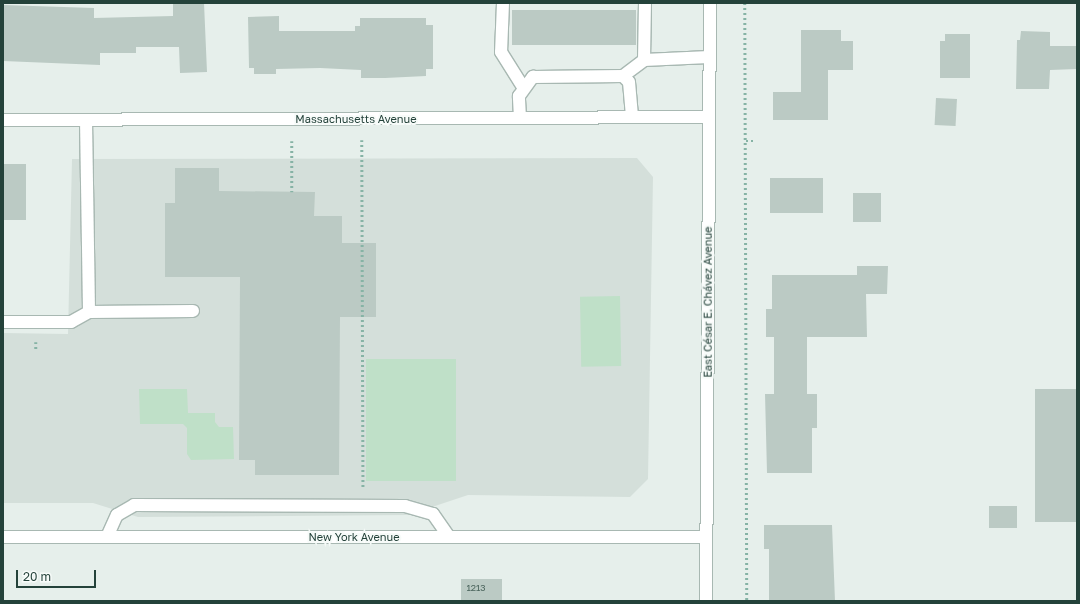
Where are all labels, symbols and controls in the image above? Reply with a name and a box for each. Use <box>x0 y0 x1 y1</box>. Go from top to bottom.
street label: Massachusetts Avenue <box>295 112 417 126</box>
street label: East César E. Chávez Avenue <box>701 226 715 378</box>
street label: New York Avenue <box>308 530 400 544</box>
scale bar <box>18 562 98 588</box>
text: 20 m <box>23 569 51 584</box>
house number: 1213 <box>466 583 486 593</box>

